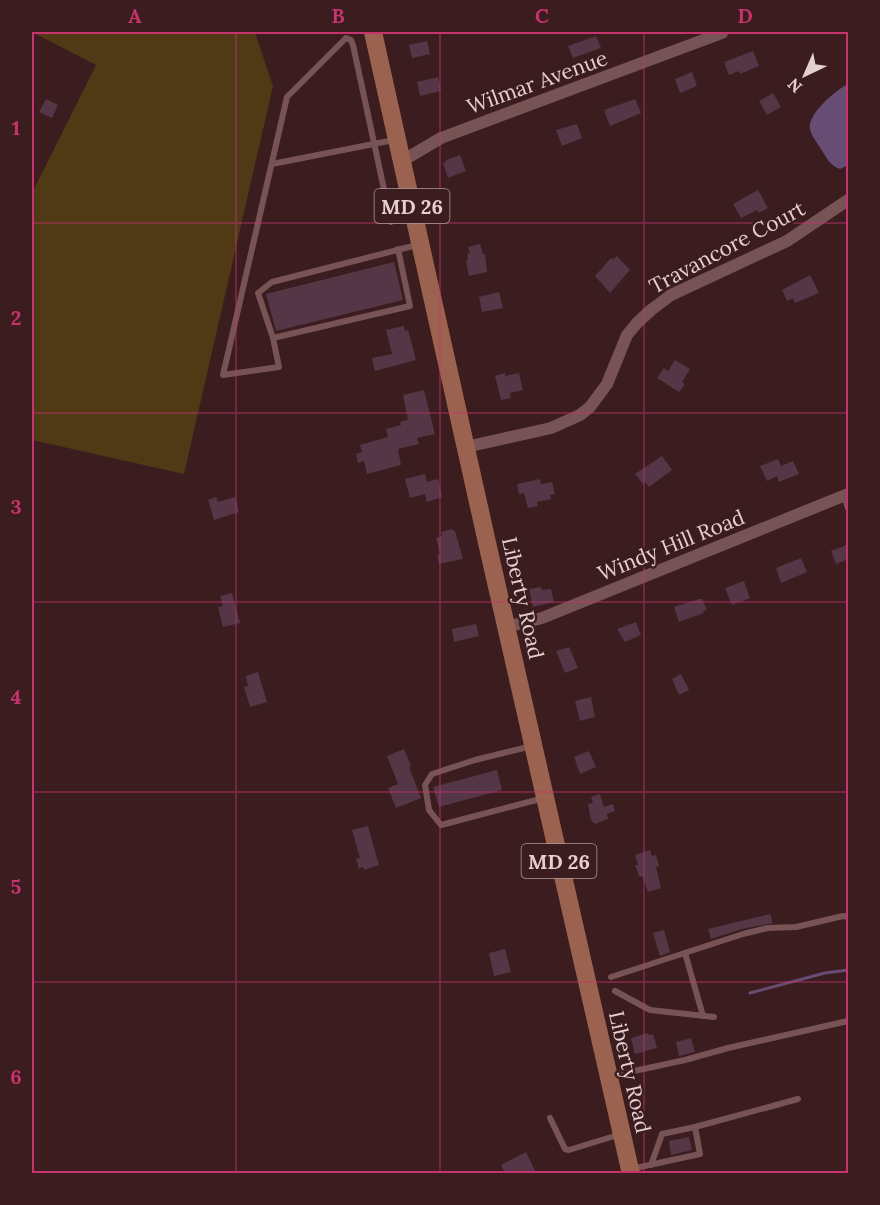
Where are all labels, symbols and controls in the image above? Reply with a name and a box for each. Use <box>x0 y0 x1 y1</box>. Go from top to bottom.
text: A <box>128 3 142 28</box>
text: B <box>331 3 345 28</box>
text: C <box>535 3 549 28</box>
text: D <box>737 3 753 28</box>
street label: Wilmar Avenue <box>463 44 611 120</box>
north arrow <box>775 45 835 105</box>
text: N <box>783 74 806 97</box>
text: 1 <box>12 115 20 140</box>
road number: MD 26 <box>374 189 450 223</box>
street label: Travancore Court <box>644 194 810 299</box>
text: 2 <box>11 305 21 330</box>
text: 3 <box>10 494 22 519</box>
street label: Windy Hill Road <box>594 503 748 587</box>
street label: Liberty Road <box>496 534 550 662</box>
text: 4 <box>11 684 22 709</box>
road number: MD 26 <box>522 844 596 878</box>
text: 5 <box>11 874 22 899</box>
street label: Liberty Road <box>603 1008 657 1136</box>
text: 6 <box>10 1064 22 1089</box>

